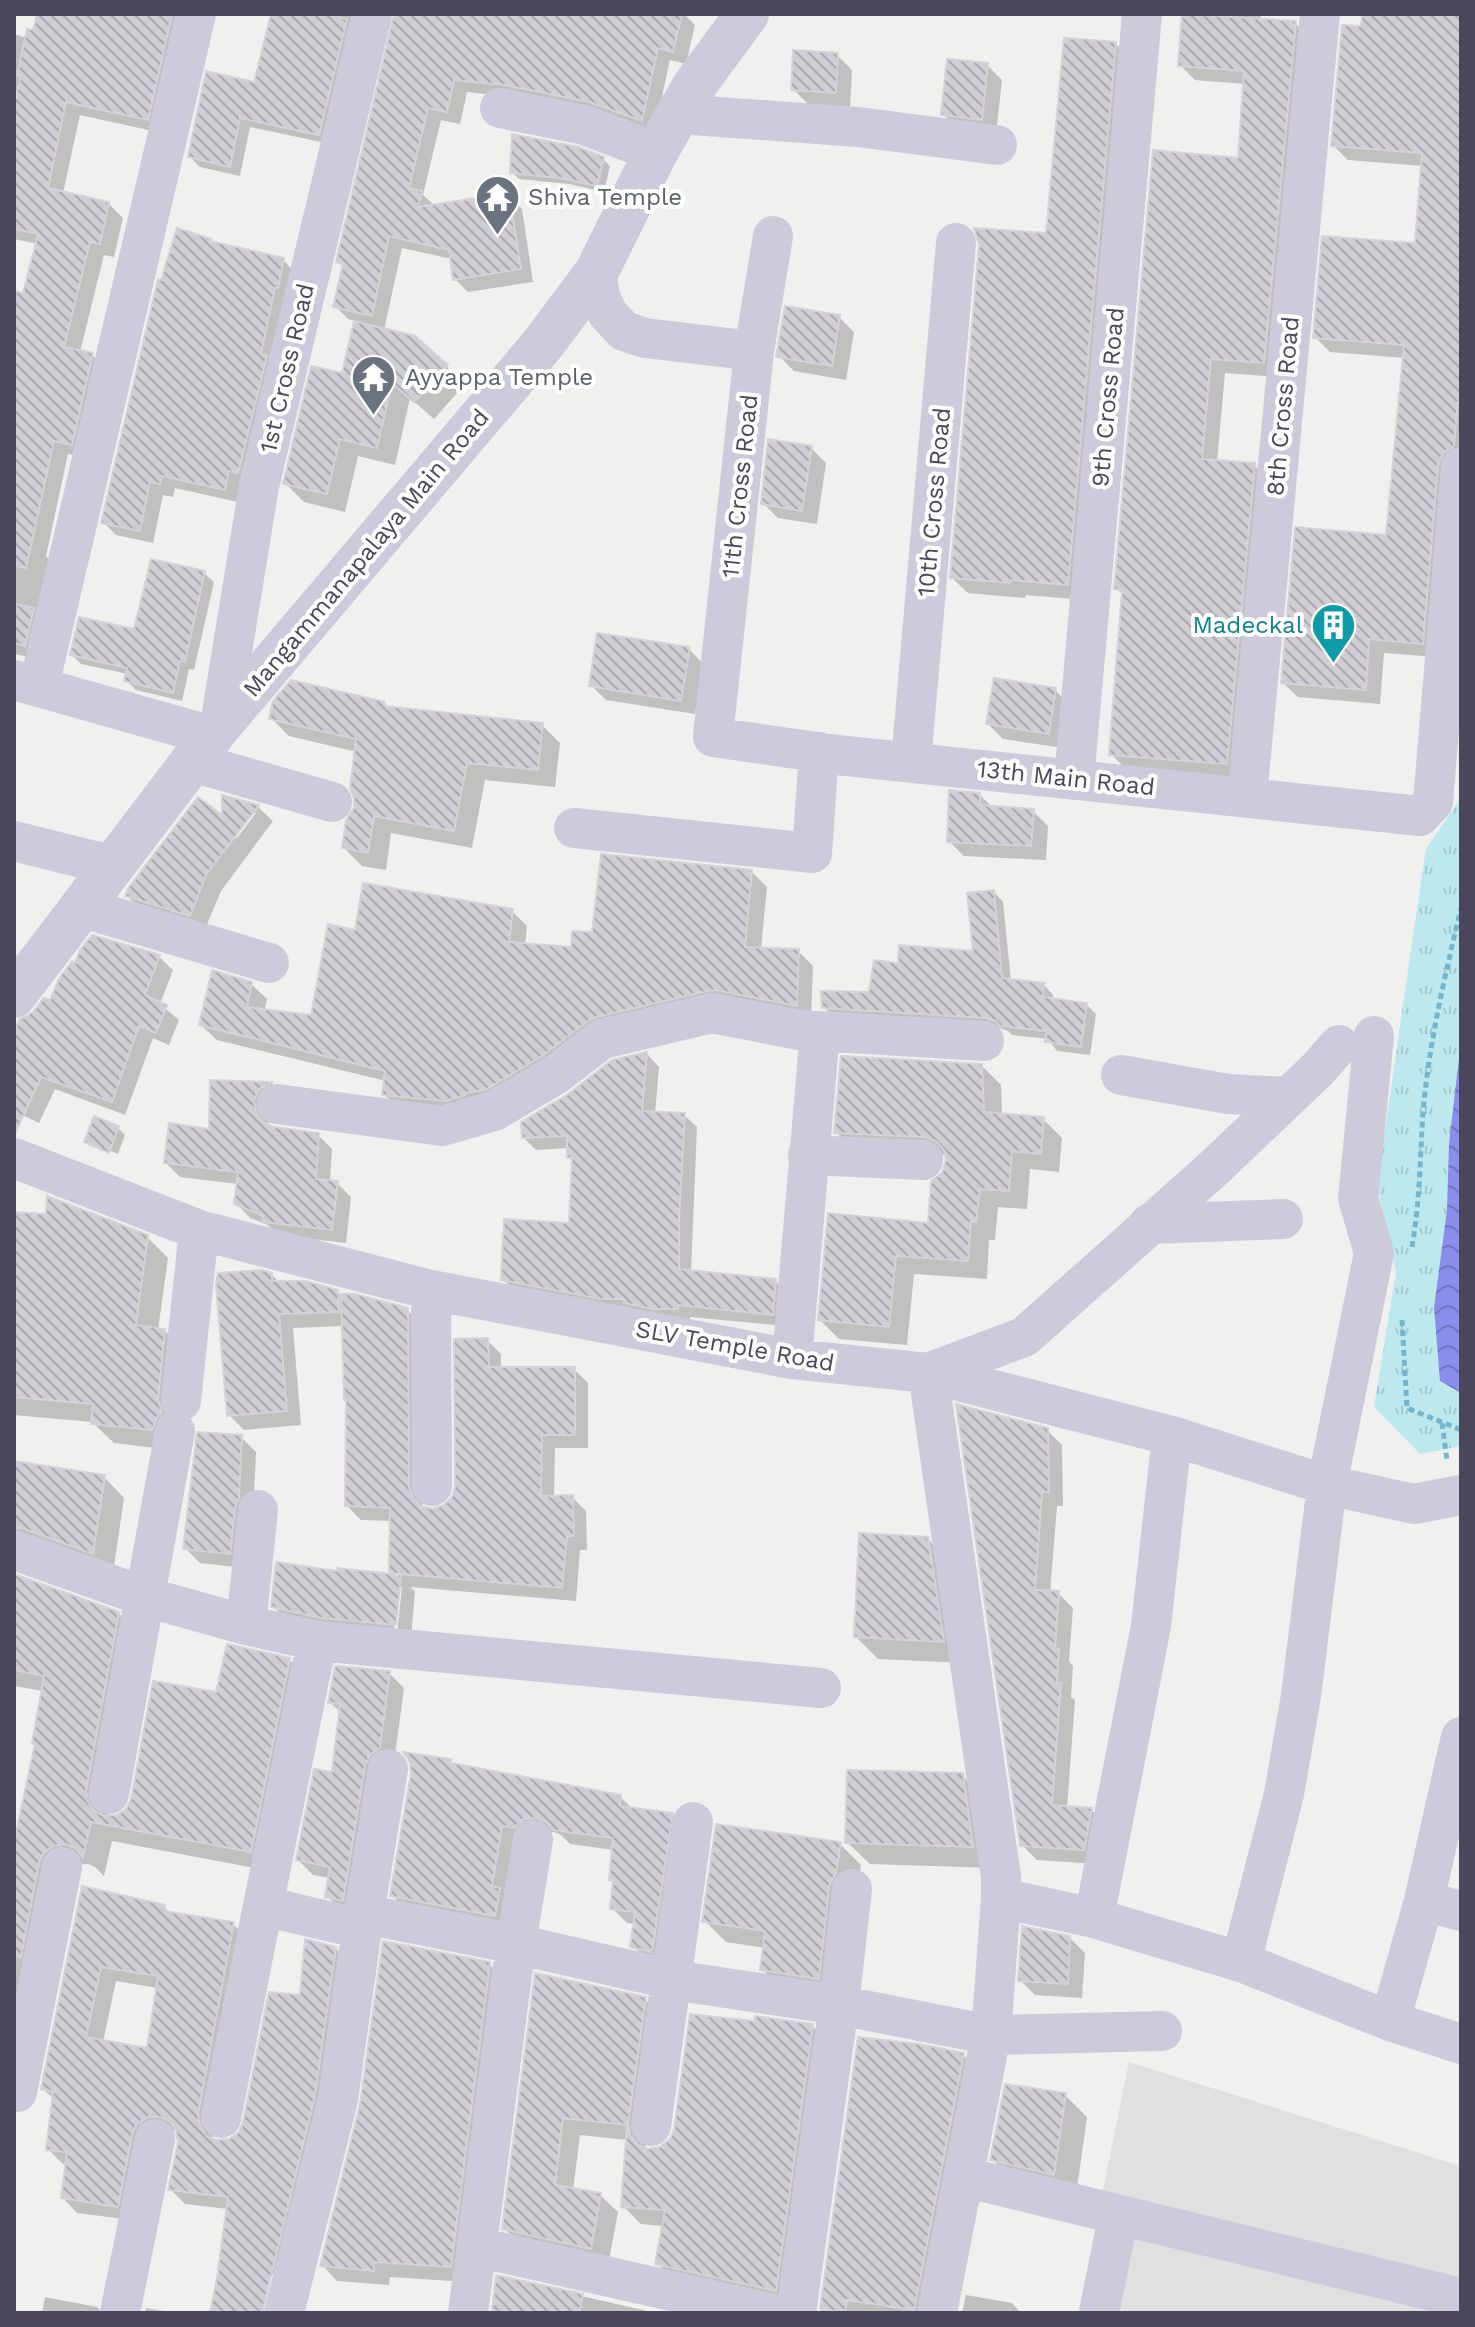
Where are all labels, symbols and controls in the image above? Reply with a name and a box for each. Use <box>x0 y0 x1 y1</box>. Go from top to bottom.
temple icon: Shiva Temple <box>473 173 521 236</box>
place label: Shiva Temple <box>528 183 682 211</box>
street label: 1st Cross Road <box>254 281 320 455</box>
street label: 9th Cross Road <box>1086 306 1130 488</box>
street label: 8th Cross Road <box>1261 315 1305 497</box>
temple icon: Ayyappa Temple <box>350 353 398 416</box>
place label: Ayyappa Temple <box>405 363 593 391</box>
street label: 11th Cross Road <box>716 393 764 579</box>
street label: Mangammanapalaya Main Road <box>237 403 495 703</box>
street label: 10th Cross Road <box>912 406 956 598</box>
building icon: Madeckal <box>1310 601 1358 664</box>
place label: Madeckal <box>1192 611 1304 639</box>
street label: 13th Main Road <box>976 755 1156 801</box>
street label: SLV Temple Road <box>634 1315 836 1377</box>

